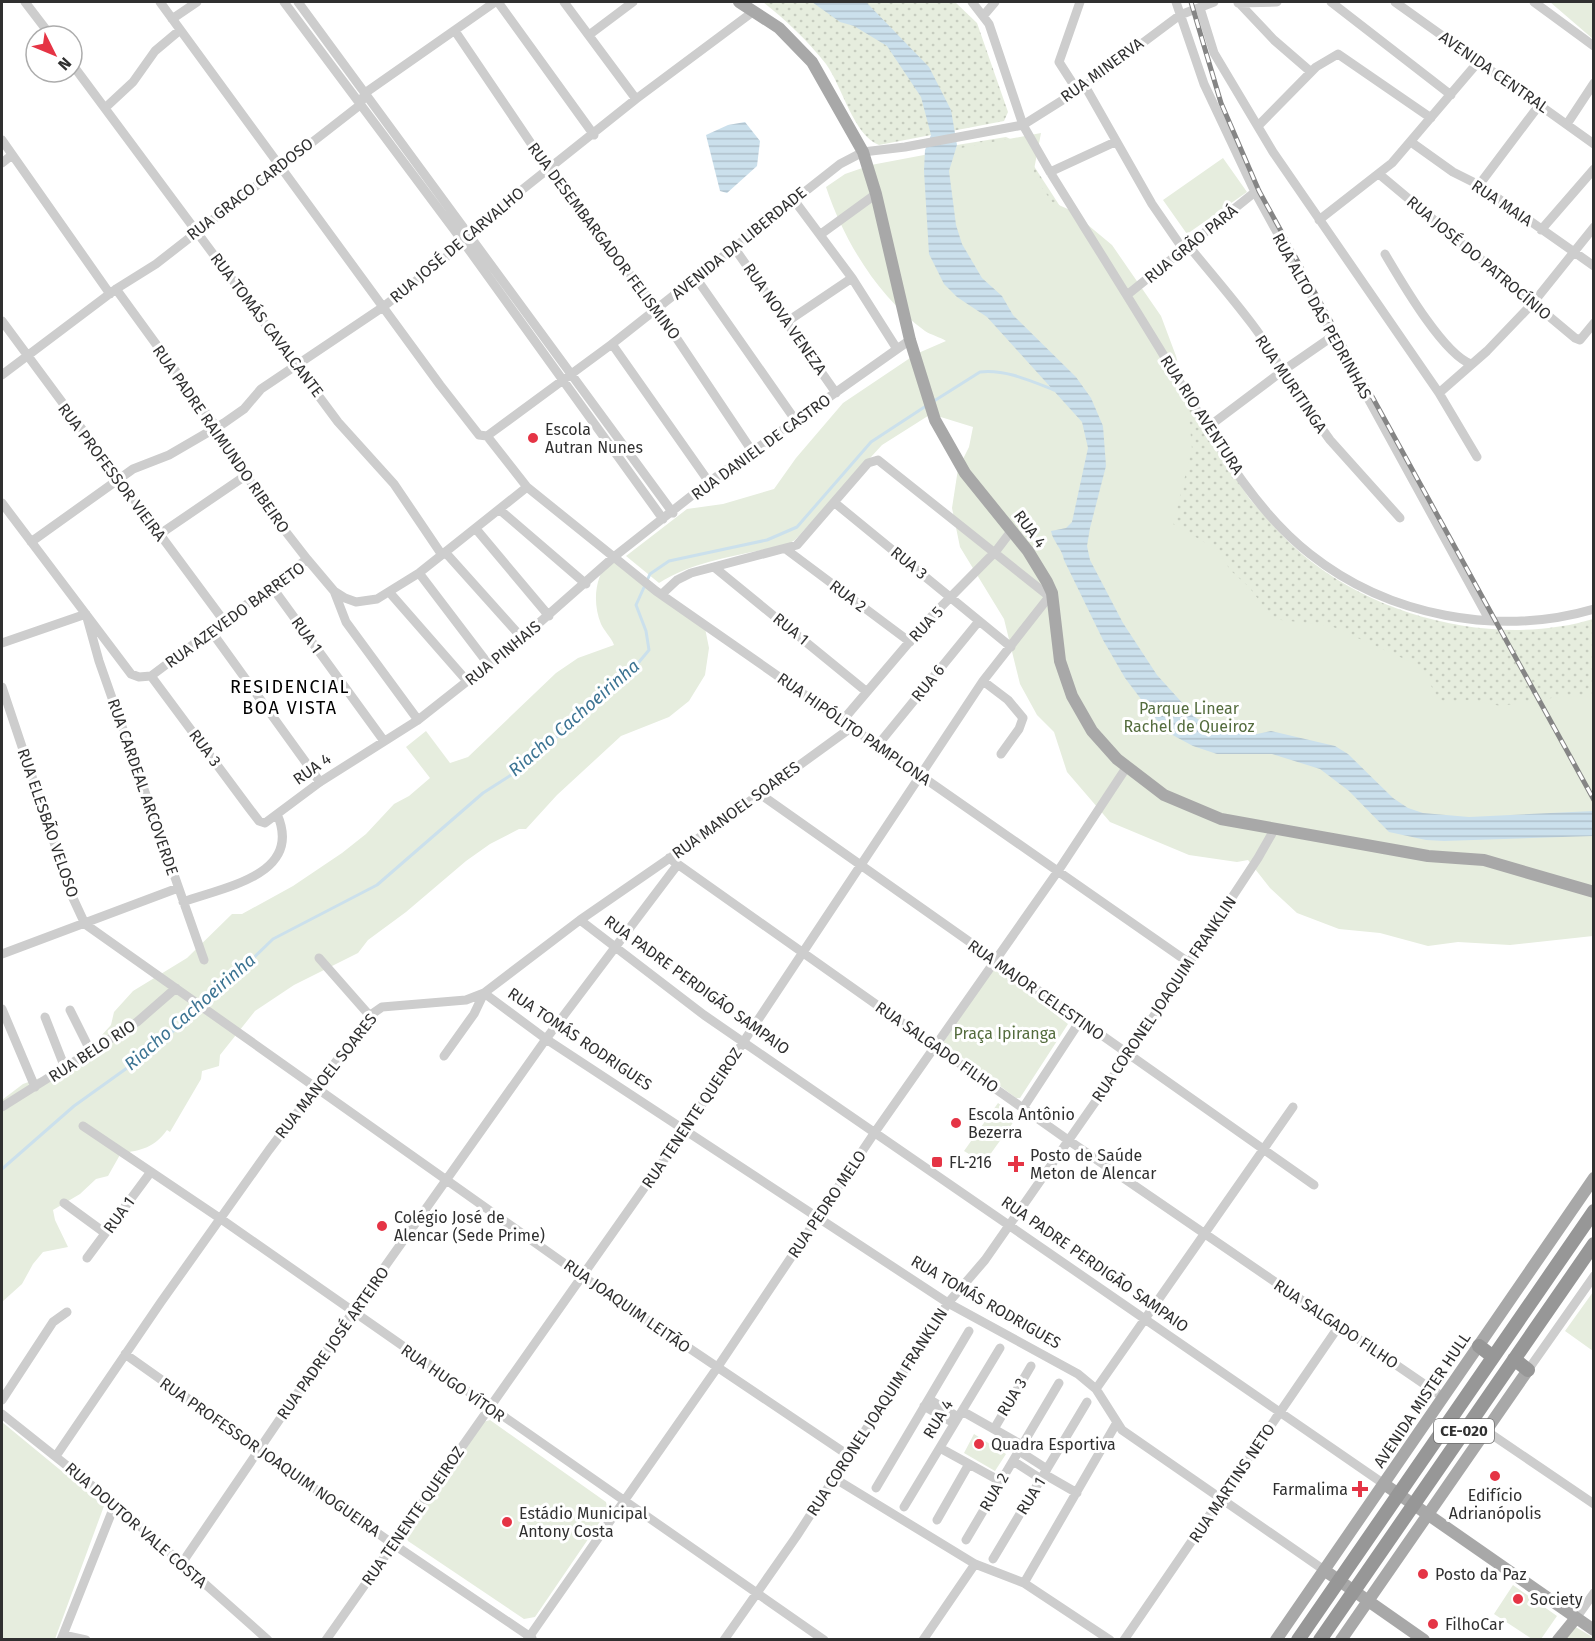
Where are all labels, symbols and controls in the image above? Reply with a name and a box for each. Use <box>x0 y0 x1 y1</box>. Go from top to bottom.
north arrow <box>24 24 84 84</box>
street label: AVENIDA CENTRAL <box>1436 27 1552 117</box>
street label: RUA MINERVA <box>1057 33 1148 106</box>
text: N <box>54 54 75 74</box>
street label: RUA GRACO CARDOSO <box>183 134 317 244</box>
street label: RUA DESEMBARGADOR FELISMINO <box>524 139 684 343</box>
street label: RUA MAIA <box>1468 176 1537 231</box>
street label: RUA JOSÉ DE CARVALHO <box>385 182 528 307</box>
street label: AVENIDA DA LIBERDADE <box>668 183 810 303</box>
street label: RUA JOSÉ DO PATROCÍNIO <box>1403 191 1556 324</box>
street label: RUA GRÃO PARÁ <box>1140 199 1242 287</box>
street label: RUA ALTO DAS PEDRINHAS <box>1268 230 1376 403</box>
street label: RUA TOMÁS CAVALCANTE <box>207 249 328 401</box>
street label: RUA NOVA VENEZA <box>739 260 831 379</box>
street label: RUA MURITINGA <box>1251 331 1331 437</box>
street label: RUA PADRE RAIMUNDO RIBEIRO <box>149 341 293 537</box>
street label: RUA RIO AVENTURA <box>1156 352 1248 479</box>
street label: RUA DANIEL DE CASTRO <box>688 390 834 504</box>
street label: RUA PROFESSOR VIEIRA <box>54 399 171 545</box>
place label: Escola Autran Nunes <box>545 420 643 457</box>
marker: Escola Autran Nunes <box>526 431 540 445</box>
street label: RUA 4 <box>1010 507 1050 552</box>
street label: RUA 3 <box>887 543 931 583</box>
street label: RUA AZEVEDO BARRETO <box>161 558 309 672</box>
street label: RUA 2 <box>826 576 870 616</box>
street label: RUA 5 <box>905 602 947 646</box>
street label: RUA 1 <box>769 609 813 649</box>
street label: RUA 1 <box>287 613 327 657</box>
street label: RUA PINHAIS <box>461 617 545 689</box>
water label: Riacho Cachoeirinha <box>504 655 644 781</box>
street label: RUA 6 <box>907 661 949 705</box>
street label: RUA HIPÓLITO PAMPLONA <box>774 668 936 790</box>
district label: RESIDENCIAL BOA VISTA <box>230 676 350 719</box>
street label: RUA CARDEAL ARCOVERDE <box>104 696 182 878</box>
park label: Parque Linear Rachel de Queiroz <box>1124 699 1254 736</box>
street label: RUA 3 <box>185 726 225 770</box>
street label: RUA ELESBÃO VELOSO <box>14 746 82 900</box>
street label: RUA 4 <box>289 749 335 789</box>
street label: RUA MANOEL SOARES <box>668 757 804 863</box>
street label: RUA CORONEL JOAQUIM FRANKLIN <box>1088 893 1240 1105</box>
street label: RUA PADRE PERDIGÃO SAMPAIO <box>601 911 793 1059</box>
street label: RUA MAJOR CELESTINO <box>964 936 1108 1044</box>
water label: Riacho Cachoeirinha <box>120 949 260 1075</box>
street label: RUA TOMÁS RODRIGUES <box>504 983 656 1094</box>
street label: RUA SALGADO FILHO <box>872 997 1002 1097</box>
street label: RUA MANOEL SOARES <box>271 1009 381 1142</box>
street label: RUA BELO RIO <box>45 1016 139 1086</box>
park label: Praça Ipiranga <box>954 1024 1056 1044</box>
street label: RUA TENENTE QUEIROZ <box>638 1044 746 1192</box>
place label: Escola Antônio Bezerra <box>968 1105 1075 1142</box>
marker: Escola Antônio Bezerra <box>949 1116 963 1130</box>
place label: Posto de Saúde Meton de Alencar <box>1030 1146 1157 1183</box>
street label: RUA PEDRO MELO <box>784 1147 870 1261</box>
place label: FL-216 <box>949 1153 992 1172</box>
marker: FL-216 <box>930 1155 944 1169</box>
marker: Posto de Saúde Meton de Alencar <box>1007 1155 1025 1173</box>
street label: RUA PADRE PERDIGÃO SAMPAIO <box>998 1192 1192 1336</box>
street label: RUA 1 <box>99 1193 139 1237</box>
place label: Colégio José de Alencar (Sede Prime) <box>394 1208 545 1245</box>
marker: Colégio José de Alencar (Sede Prime) <box>375 1219 389 1233</box>
street label: RUA TOMÁS RODRIGUES <box>908 1250 1065 1353</box>
street label: RUA JOAQUIM LEITÃO <box>560 1255 694 1357</box>
street label: RUA PADRE JOSÉ ARTEIRO <box>272 1262 393 1423</box>
street label: RUA SALGADO FILHO <box>1270 1275 1402 1373</box>
street label: RUA CORONEL JOAQUIM FRANKLIN <box>803 1305 951 1519</box>
street label: AVENIDA MISTER HULL <box>1370 1329 1474 1471</box>
street label: RUA HUGO VÍTOR <box>397 1339 509 1426</box>
street label: RUA PROFESSOR JOAQUIM NOGUEIRA <box>156 1373 384 1541</box>
street label: RUA 3 <box>993 1374 1031 1420</box>
street label: RUA 4 <box>919 1396 957 1442</box>
road number: CE-020 <box>1434 1419 1494 1443</box>
street label: RUA MARTINS NETO <box>1185 1420 1279 1546</box>
place label: Quadra Esportiva <box>991 1435 1116 1454</box>
marker: Quadra Esportiva <box>972 1437 986 1451</box>
street label: RUA TENENTE QUEIROZ <box>358 1443 468 1589</box>
street label: RUA DOUTOR VALE COSTA <box>61 1458 211 1592</box>
street label: RUA 2 <box>975 1469 1013 1515</box>
marker: Edifício Adrianópolis <box>1488 1469 1502 1483</box>
street label: RUA 1 <box>1012 1474 1050 1518</box>
place label: Farmalima <box>1272 1480 1348 1499</box>
marker: Farmalima <box>1353 1482 1367 1496</box>
place label: Edifício Adrianópolis <box>1449 1486 1541 1523</box>
place label: Estádio Municipal Antony Costa <box>519 1504 648 1541</box>
marker: Estádio Municipal Antony Costa <box>500 1515 514 1529</box>
place label: Posto da Paz <box>1435 1565 1526 1584</box>
marker: Posto da Paz <box>1416 1567 1430 1581</box>
place label: Society <box>1530 1590 1583 1609</box>
marker: Society <box>1511 1592 1525 1606</box>
place label: FilhoCar <box>1445 1615 1505 1634</box>
marker: FilhoCar <box>1426 1617 1440 1631</box>

